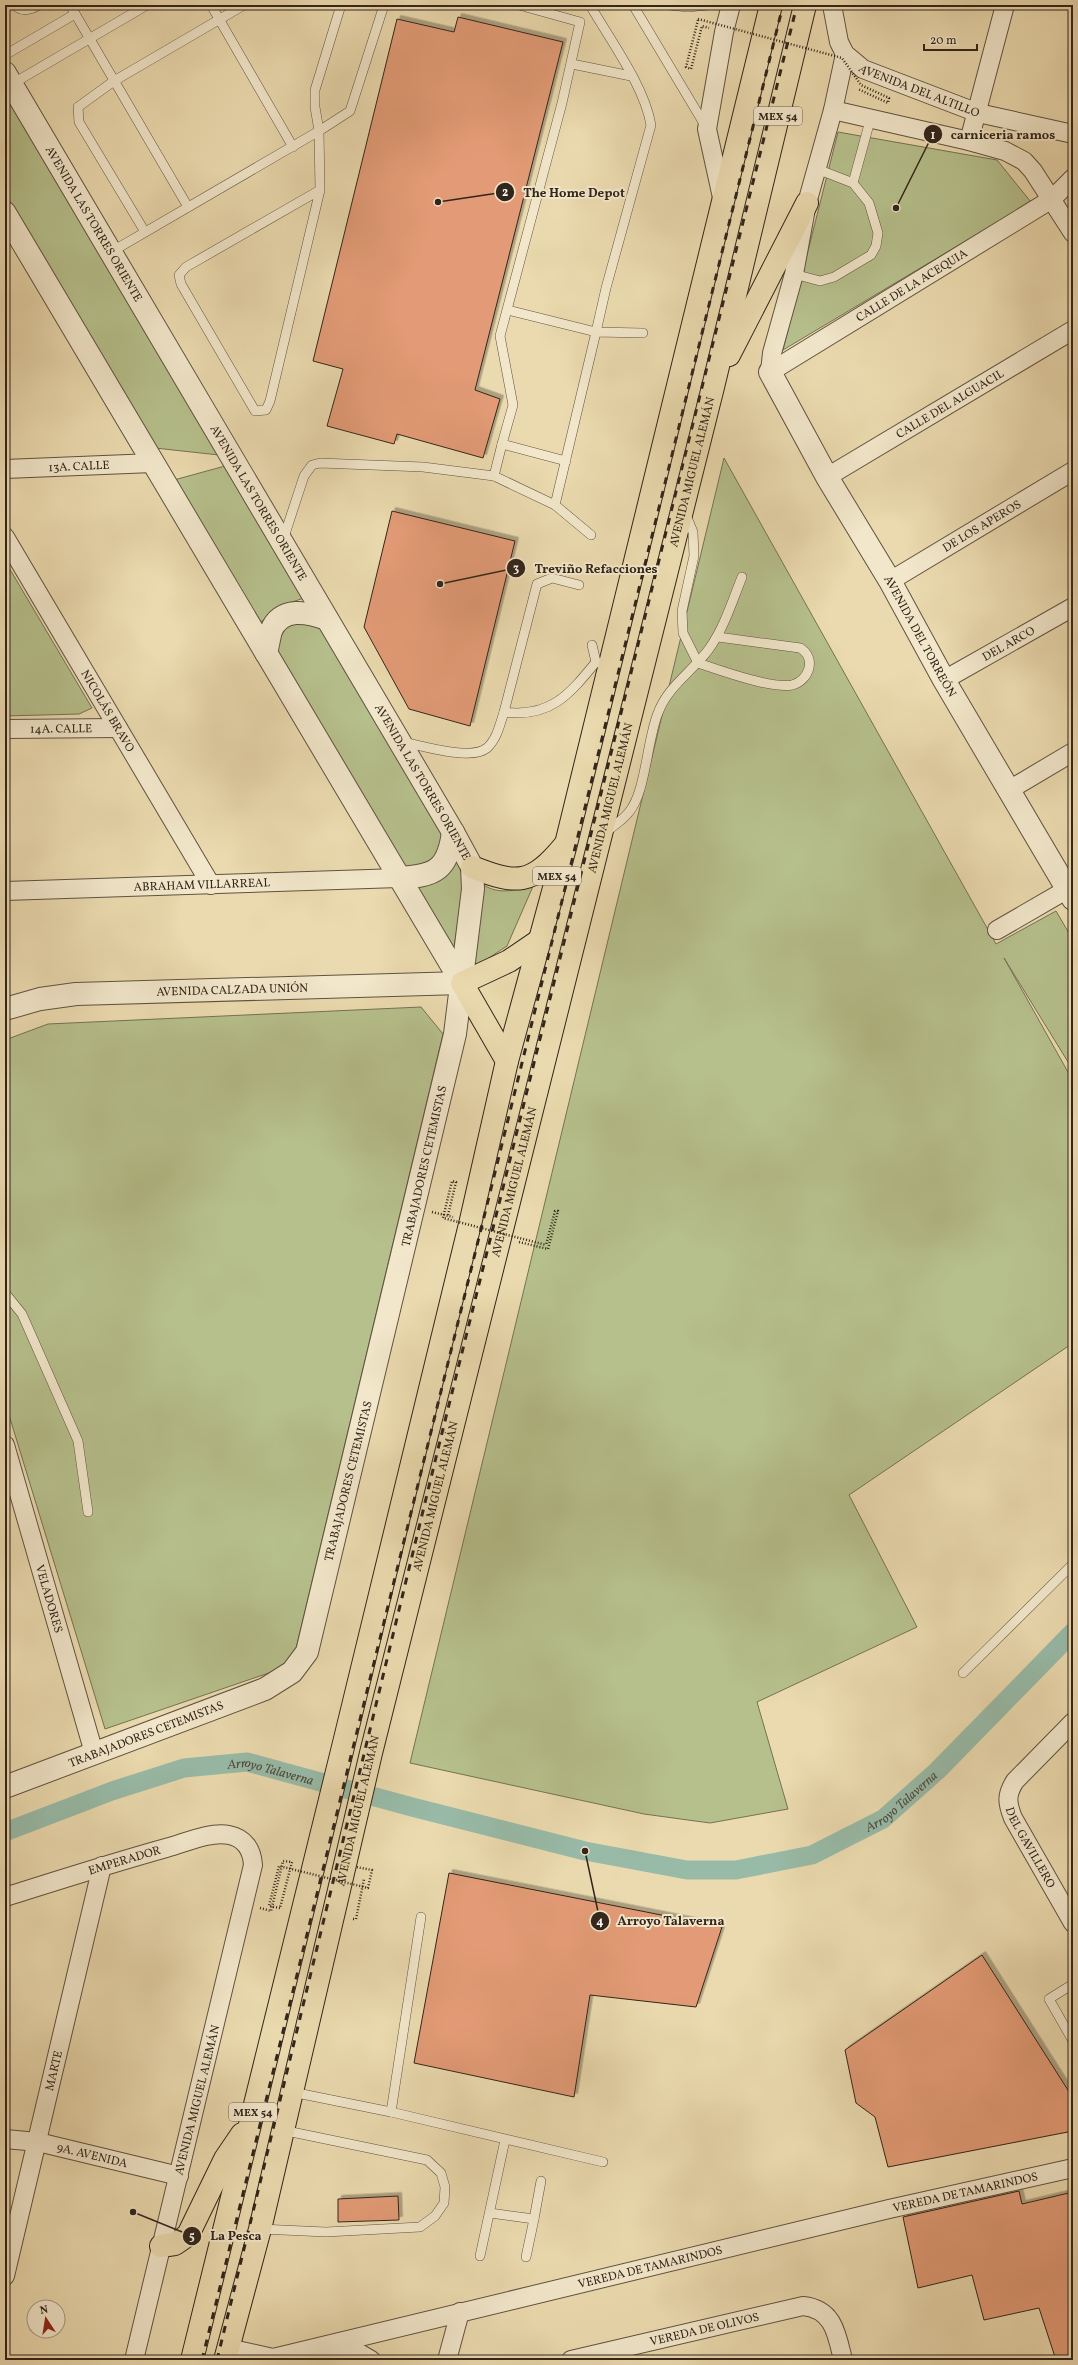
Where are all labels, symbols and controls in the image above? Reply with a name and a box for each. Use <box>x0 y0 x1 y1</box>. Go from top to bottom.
scale bar <box>924 26 977 52</box>
text: 20 m <box>930 33 957 49</box>
street label: AVENIDA DEL ALTILLO <box>855 61 982 122</box>
road number: MEX 54 <box>754 107 802 125</box>
callout: carniceria ramos <box>923 122 1063 147</box>
text: carniceria ramos <box>951 127 1055 145</box>
text: 1 <box>931 128 936 144</box>
street label: AVENIDA LAS TORRES ORIENTE <box>41 143 145 305</box>
callout: The Home Depot <box>495 179 633 204</box>
text: 2 <box>502 185 508 201</box>
text: The Home Depot <box>523 185 625 203</box>
street label: CALLE DE LA ACEQUIA <box>853 245 971 326</box>
street label: CALLE DEL ALGUACIL <box>893 366 1007 443</box>
street label: AVENIDA MIGUEL ALEMÁN <box>666 395 719 549</box>
street label: AVENIDA LAS TORRES ORIENTE <box>206 422 310 584</box>
street label: 13A. CALLE <box>48 458 110 476</box>
street label: DE LOS APEROS <box>940 497 1025 557</box>
callout: Treviño Refacciones <box>506 556 666 581</box>
text: 3 <box>513 561 519 577</box>
text: Treviño Refacciones <box>534 561 658 579</box>
street label: AVENIDA DEL TORREÓN <box>880 573 959 701</box>
street label: DEL ARCO <box>980 623 1038 666</box>
street label: NICOLÁS BRAVO <box>76 667 138 756</box>
street label: AVENIDA LAS TORRES ORIENTE <box>370 701 474 863</box>
street label: 14A. CALLE <box>30 721 92 738</box>
street label: AVENIDA MIGUEL ALEMÁN <box>585 721 638 875</box>
road number: MEX 54 <box>533 867 581 885</box>
street label: ABRAHAM VILLARREAL <box>133 875 271 896</box>
street label: AVENIDA CALZADA UNIÓN <box>156 980 308 1001</box>
street label: TRABAJADORES CETEMISTAS <box>399 1084 451 1248</box>
street label: AVENIDA MIGUEL ALEMÁN <box>488 1105 541 1259</box>
street label: TRABAJADORES CETEMISTAS <box>321 1399 377 1563</box>
street label: AVENIDA MIGUEL ALEMÁN <box>410 1420 463 1573</box>
street label: VELADORES <box>31 1563 66 1635</box>
street label: TRABAJADORES CETEMISTAS <box>67 1698 226 1772</box>
street label: AVENIDA MIGUEL ALEMÁN <box>333 1734 384 1888</box>
water label: Arroyo Talaverna <box>226 1755 315 1791</box>
water label: Arroyo Talaverna <box>862 1768 942 1838</box>
street label: DEL GAVILLERO <box>1001 1805 1059 1892</box>
street label: EMPERADOR <box>86 1843 163 1879</box>
callout: Arroyo Talaverna <box>590 1908 733 1933</box>
text: Arroyo Talaverna <box>617 1913 725 1931</box>
text: 4 <box>596 1914 604 1930</box>
street label: AVENIDA MIGUEL ALEMÁN <box>171 2023 224 2177</box>
street label: MARTE <box>42 2049 67 2093</box>
road number: MEX 54 <box>229 2103 277 2121</box>
street label: 9A. AVENIDA <box>55 2140 130 2172</box>
street label: VEREDA DE TAMARINDOS <box>891 2169 1040 2217</box>
callout: La Pesca <box>182 2223 269 2248</box>
text: La Pesca <box>210 2228 262 2246</box>
text: 5 <box>189 2229 195 2245</box>
street label: VEREDA DE TAMARINDOS <box>576 2243 724 2293</box>
north arrow <box>26 2299 66 2339</box>
text: N <box>39 2303 50 2319</box>
street label: VEREDA DE OLIVOS <box>648 2309 761 2350</box>

